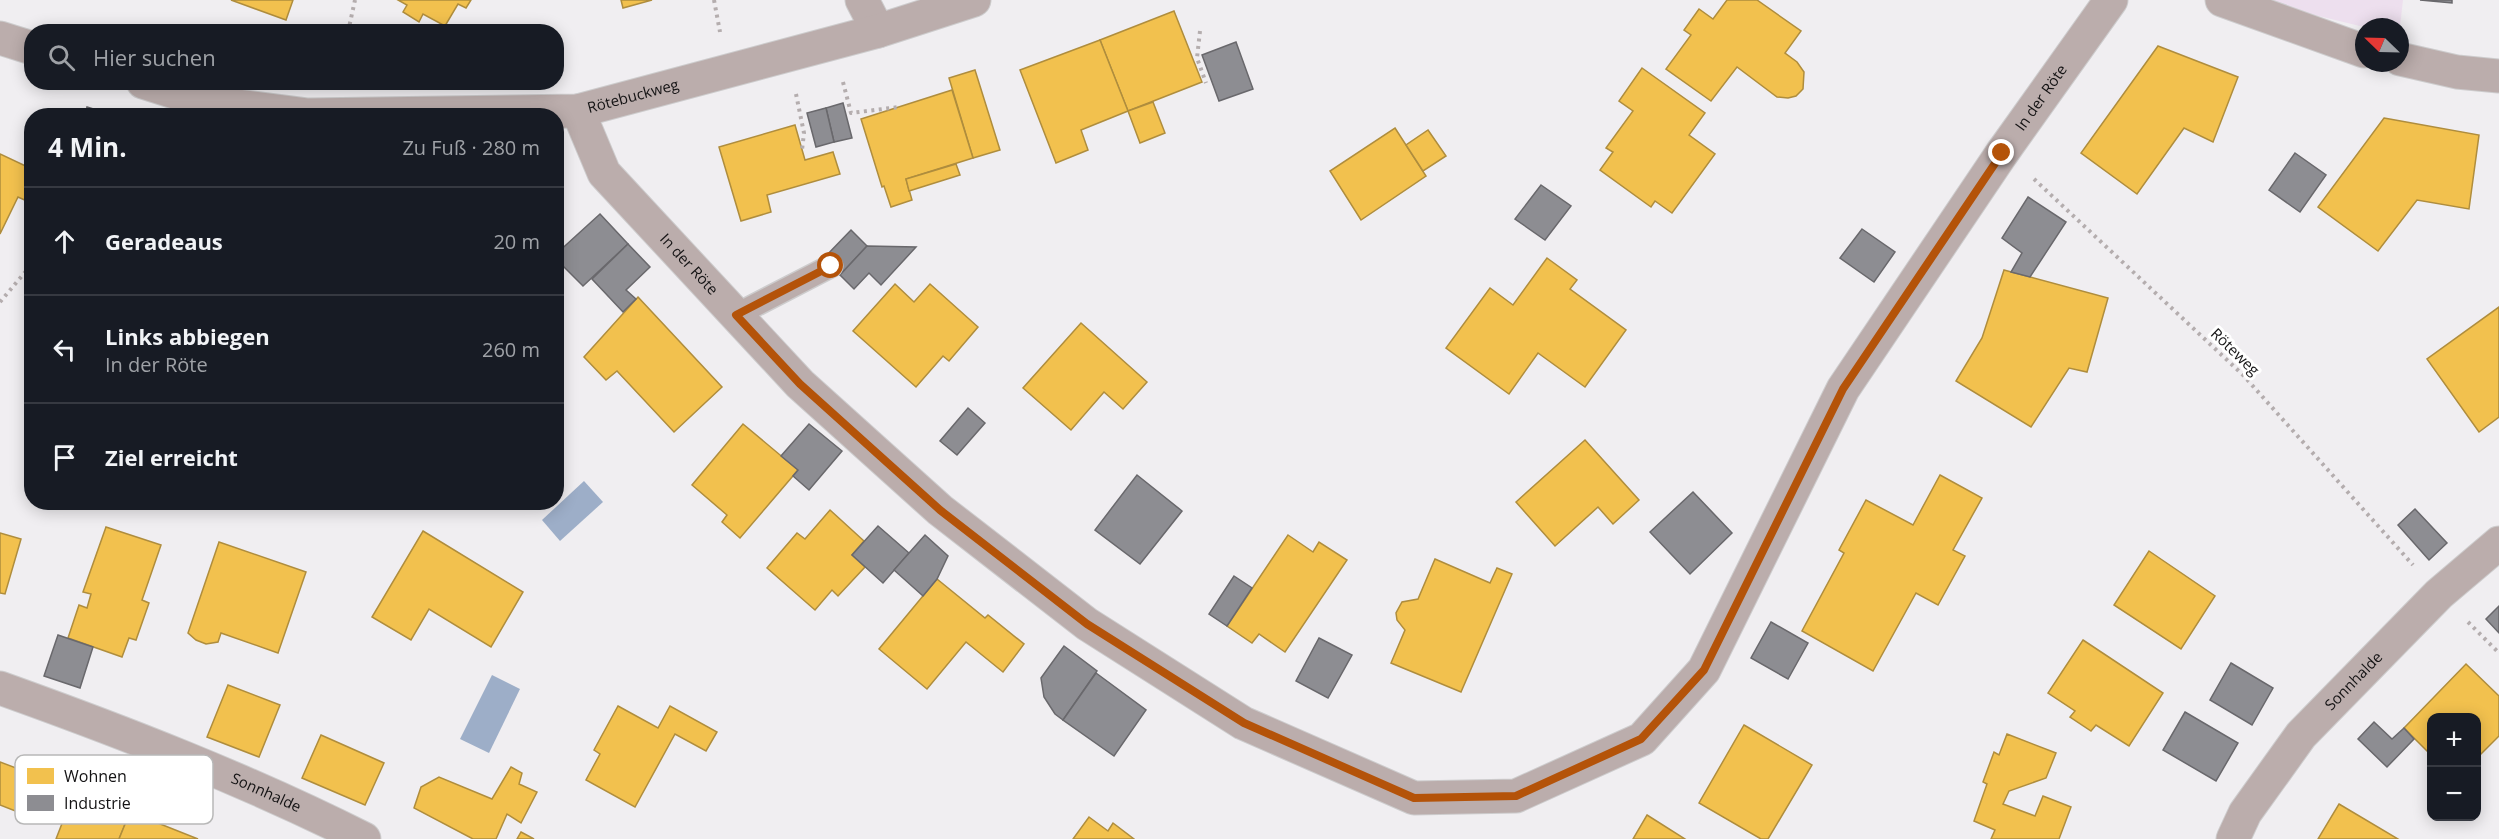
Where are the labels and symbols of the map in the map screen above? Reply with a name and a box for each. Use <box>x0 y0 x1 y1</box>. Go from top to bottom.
north arrow <box>2355 18 2409 72</box>
street label: In der Röte <box>2010 60 2071 134</box>
street label: Rötebuckweg <box>585 74 681 117</box>
route end <box>1988 139 2014 165</box>
street label: In der Röte <box>656 229 723 299</box>
route start <box>817 252 843 278</box>
street label: Röteweg <box>2207 323 2264 379</box>
street label: Sonnhalde <box>2320 647 2386 714</box>
legend <box>15 755 213 824</box>
text: Wohnen <box>64 765 127 787</box>
street label: Sonnhalde <box>228 768 305 816</box>
text: Industrie <box>64 792 131 814</box>

